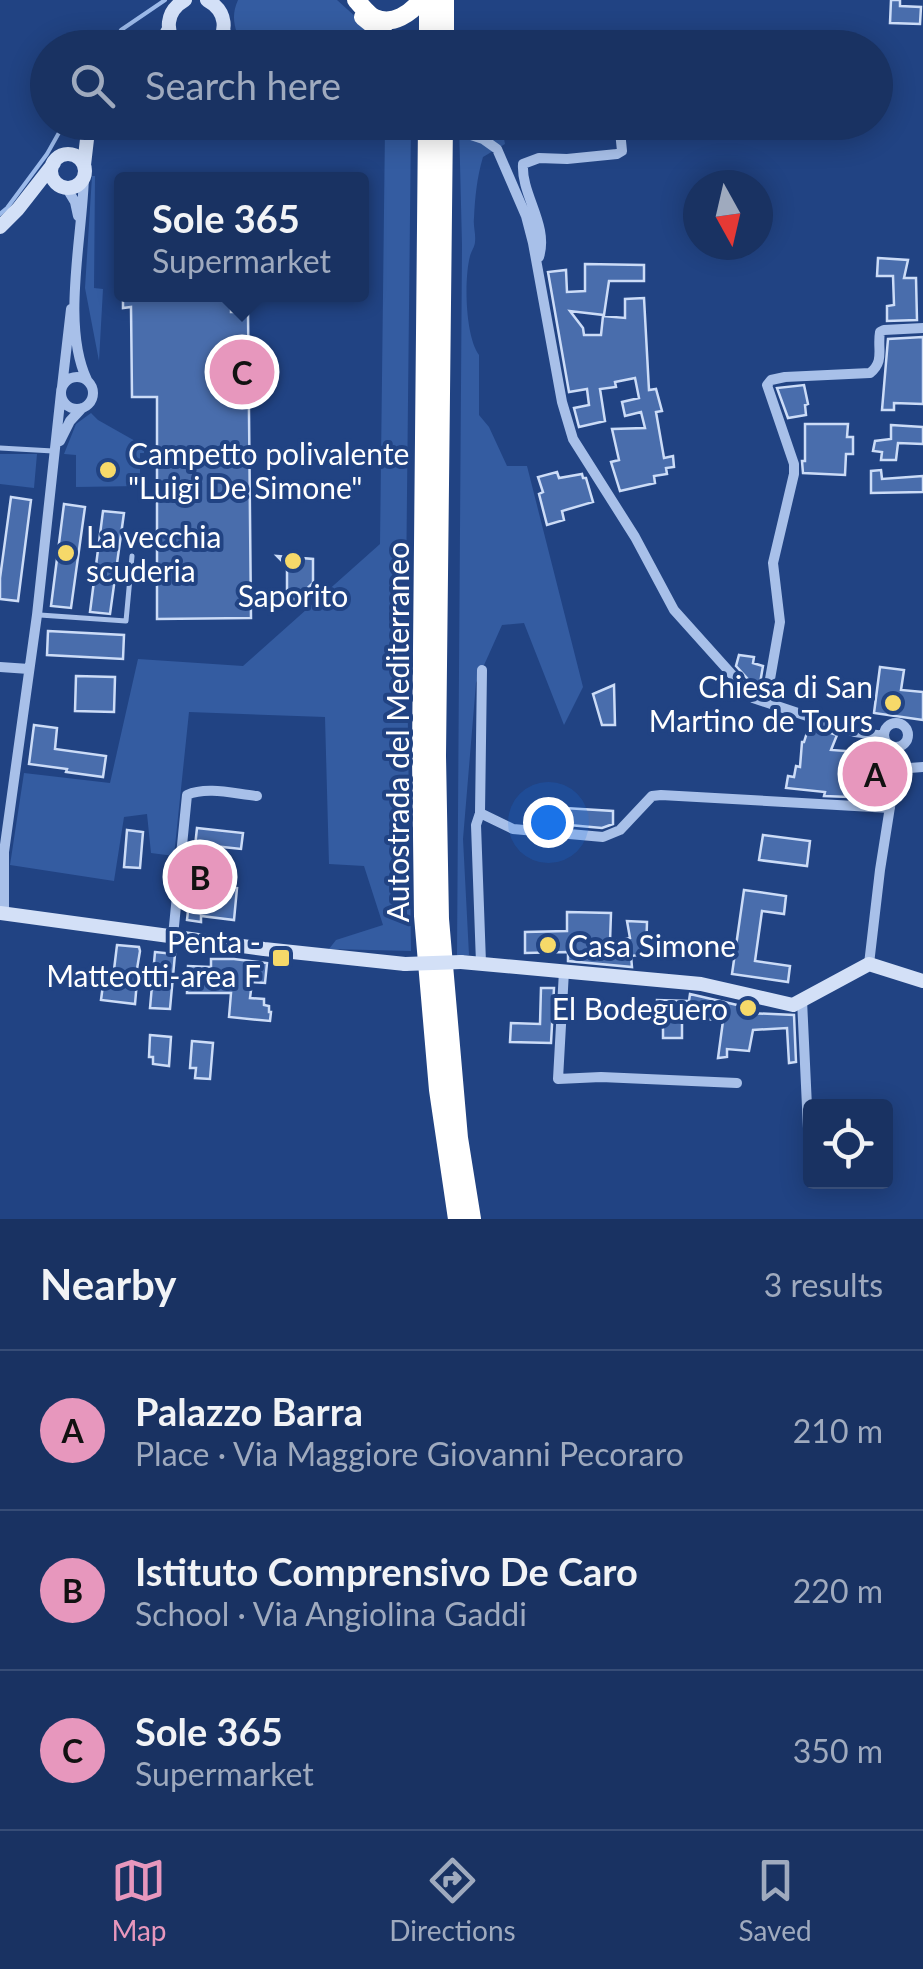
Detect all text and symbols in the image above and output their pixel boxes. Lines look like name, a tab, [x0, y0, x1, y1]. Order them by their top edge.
search box	[30, 30, 893, 140]
icon: search	[65, 58, 120, 113]
text: Search here	[145, 62, 341, 108]
north arrow	[683, 170, 773, 260]
popup	[114, 172, 369, 302]
text: Sole 365	[152, 195, 300, 241]
text: Supermarket	[152, 241, 331, 280]
pin: C	[210, 334, 274, 410]
place label: Campetto polivalente "Luigi De Simone"	[128, 435, 409, 505]
marker: Campetto polivalente "Luigi De Simone"	[97, 459, 119, 481]
place label: La vecchia scuderia	[86, 518, 221, 588]
marker: La vecchia scuderia	[55, 542, 77, 564]
street label: Autostrada del Mediterraneo	[379, 542, 415, 922]
marker: Saporito	[282, 550, 304, 572]
place label: Saporito	[238, 577, 348, 613]
place label: Chiesa di San Martino de Tours	[649, 668, 873, 738]
marker: Chiesa di San Martino de Tours	[882, 692, 904, 714]
pin: A	[842, 736, 908, 812]
your location	[523, 797, 574, 848]
pin: B	[168, 840, 232, 914]
place label: Penta - Matteotti-area F	[46, 923, 261, 993]
place label: Casa Simone	[568, 927, 736, 963]
marker: Casa Simone	[537, 934, 559, 956]
marker: Penta - Matteotti-area F	[270, 947, 292, 969]
place label: El Bodeguero	[552, 990, 728, 1026]
marker: El Bodeguero	[737, 997, 759, 1019]
map controls	[803, 1099, 893, 1189]
button: locate	[803, 1099, 893, 1189]
text: Nearby	[40, 1259, 177, 1309]
text: 3 results	[764, 1265, 883, 1304]
text: Palazzo Barra	[135, 1388, 363, 1434]
text: A	[61, 1411, 84, 1450]
text: 210 m	[793, 1411, 883, 1450]
text: Place · Via Maggiore Giovanni Pecoraro	[135, 1434, 684, 1473]
text: Istituto Comprensivo De Caro	[135, 1548, 638, 1594]
text: B	[62, 1571, 83, 1610]
text: 220 m	[793, 1571, 883, 1610]
text: School · Via Angiolina Gaddi	[135, 1594, 527, 1633]
text: Sole 365	[135, 1708, 283, 1754]
text: C	[62, 1731, 83, 1770]
text: 350 m	[793, 1731, 883, 1770]
text: Supermarket	[135, 1754, 314, 1793]
tab: Map	[111, 1853, 167, 1947]
tab: Directions	[389, 1853, 516, 1947]
tab: Saved	[738, 1853, 812, 1947]

